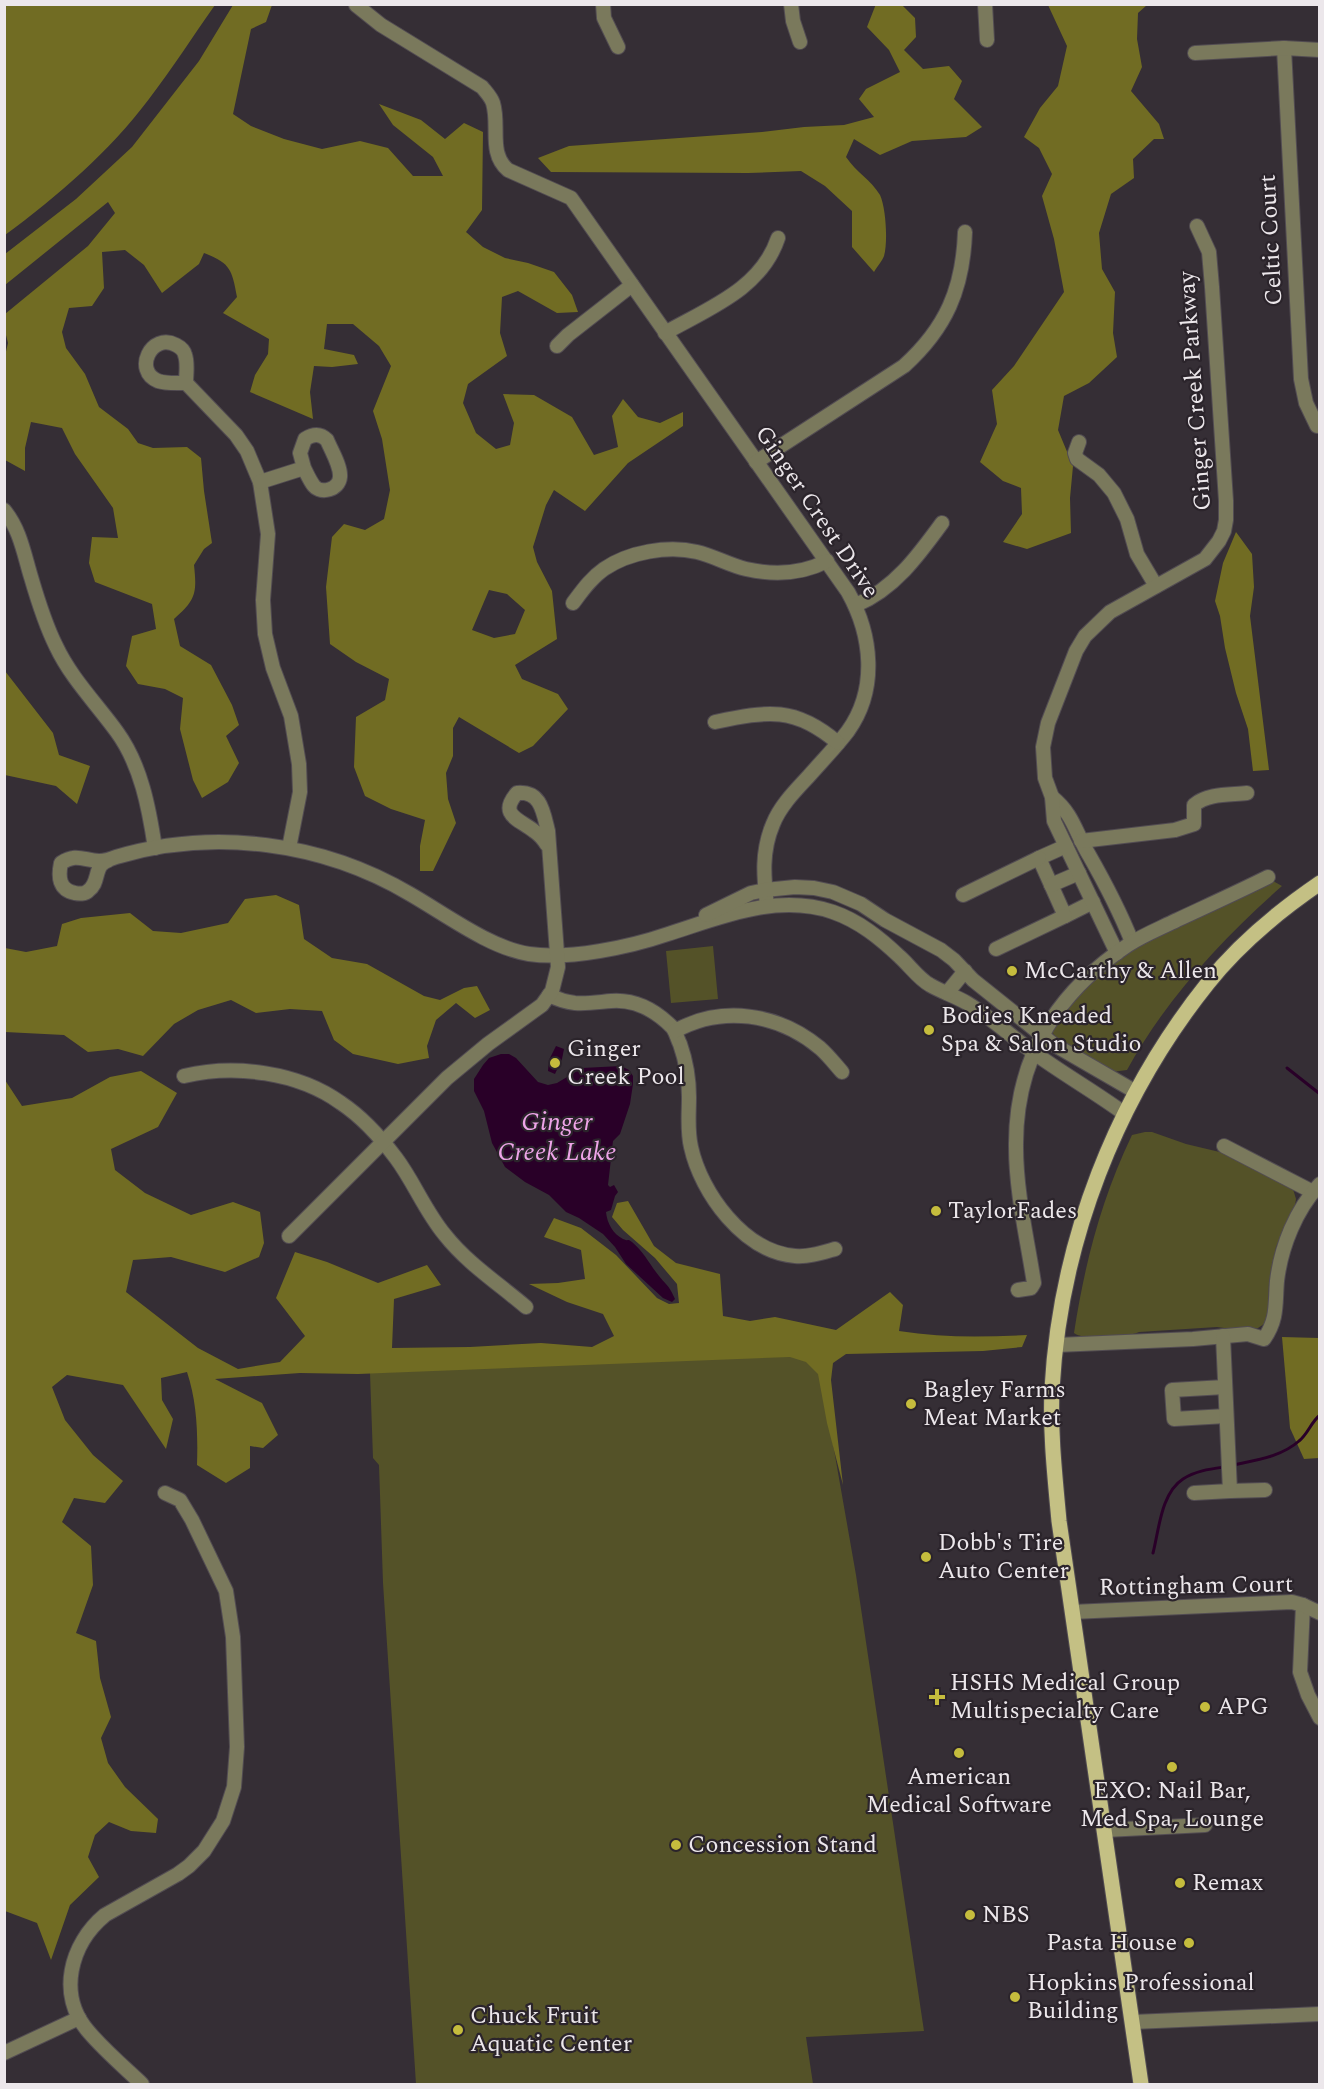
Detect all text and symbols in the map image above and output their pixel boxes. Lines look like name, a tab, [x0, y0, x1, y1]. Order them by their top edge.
street label: Celtic Court	[1250, 173, 1292, 307]
street label: Ginger Creek Parkway	[1169, 269, 1221, 512]
street label: Ginger Crest Drive	[746, 418, 888, 606]
place label: McCarthy & Allen	[1024, 953, 1217, 989]
marker: McCarthy & Allen	[1005, 964, 1019, 978]
place label: Bodies Kneaded Spa & Salon Studio	[941, 998, 1142, 1062]
marker: Bodies Kneaded Spa & Salon Studio	[922, 1023, 936, 1037]
place label: Ginger Creek Pool	[567, 1031, 685, 1095]
marker: Ginger Creek Pool	[548, 1056, 562, 1070]
water label: Ginger Creek Lake	[497, 1102, 617, 1172]
place label: TaylorFades	[948, 1193, 1077, 1229]
marker: TaylorFades	[929, 1204, 943, 1218]
place label: Bagley Farms Meat Market	[923, 1372, 1066, 1436]
marker: Bagley Farms Meat Market	[904, 1397, 918, 1411]
place label: Dobb's Tire Auto Center	[938, 1525, 1069, 1589]
marker: Dobb's Tire Auto Center	[919, 1550, 933, 1564]
street label: Rottingham Court	[1099, 1566, 1293, 1606]
place label: HSHS Medical Group Multispecialty Care	[950, 1665, 1180, 1729]
marker: HSHS Medical Group Multispecialty Care	[928, 1688, 946, 1706]
place label: APG	[1217, 1689, 1269, 1725]
marker: APG	[1198, 1700, 1212, 1714]
marker: American Medical Software	[952, 1746, 966, 1760]
place label: American Medical Software	[866, 1759, 1052, 1823]
marker: EXO: Nail Bar, Med Spa, Lounge	[1165, 1760, 1179, 1774]
place label: EXO: Nail Bar, Med Spa, Lounge	[1080, 1773, 1264, 1837]
place label: Concession Stand	[688, 1827, 877, 1863]
marker: Concession Stand	[669, 1838, 683, 1852]
place label: Remax	[1192, 1865, 1264, 1901]
marker: Remax	[1173, 1876, 1187, 1890]
place label: NBS	[982, 1897, 1029, 1933]
marker: NBS	[963, 1908, 977, 1922]
place label: Pasta House	[1046, 1925, 1177, 1961]
marker: Pasta House	[1182, 1936, 1196, 1950]
place label: Hopkins Professional Building	[1027, 1965, 1255, 2029]
marker: Hopkins Professional Building	[1008, 1990, 1022, 2004]
place label: Chuck Fruit Aquatic Center	[470, 1998, 632, 2062]
marker: Chuck Fruit Aquatic Center	[451, 2023, 465, 2037]

